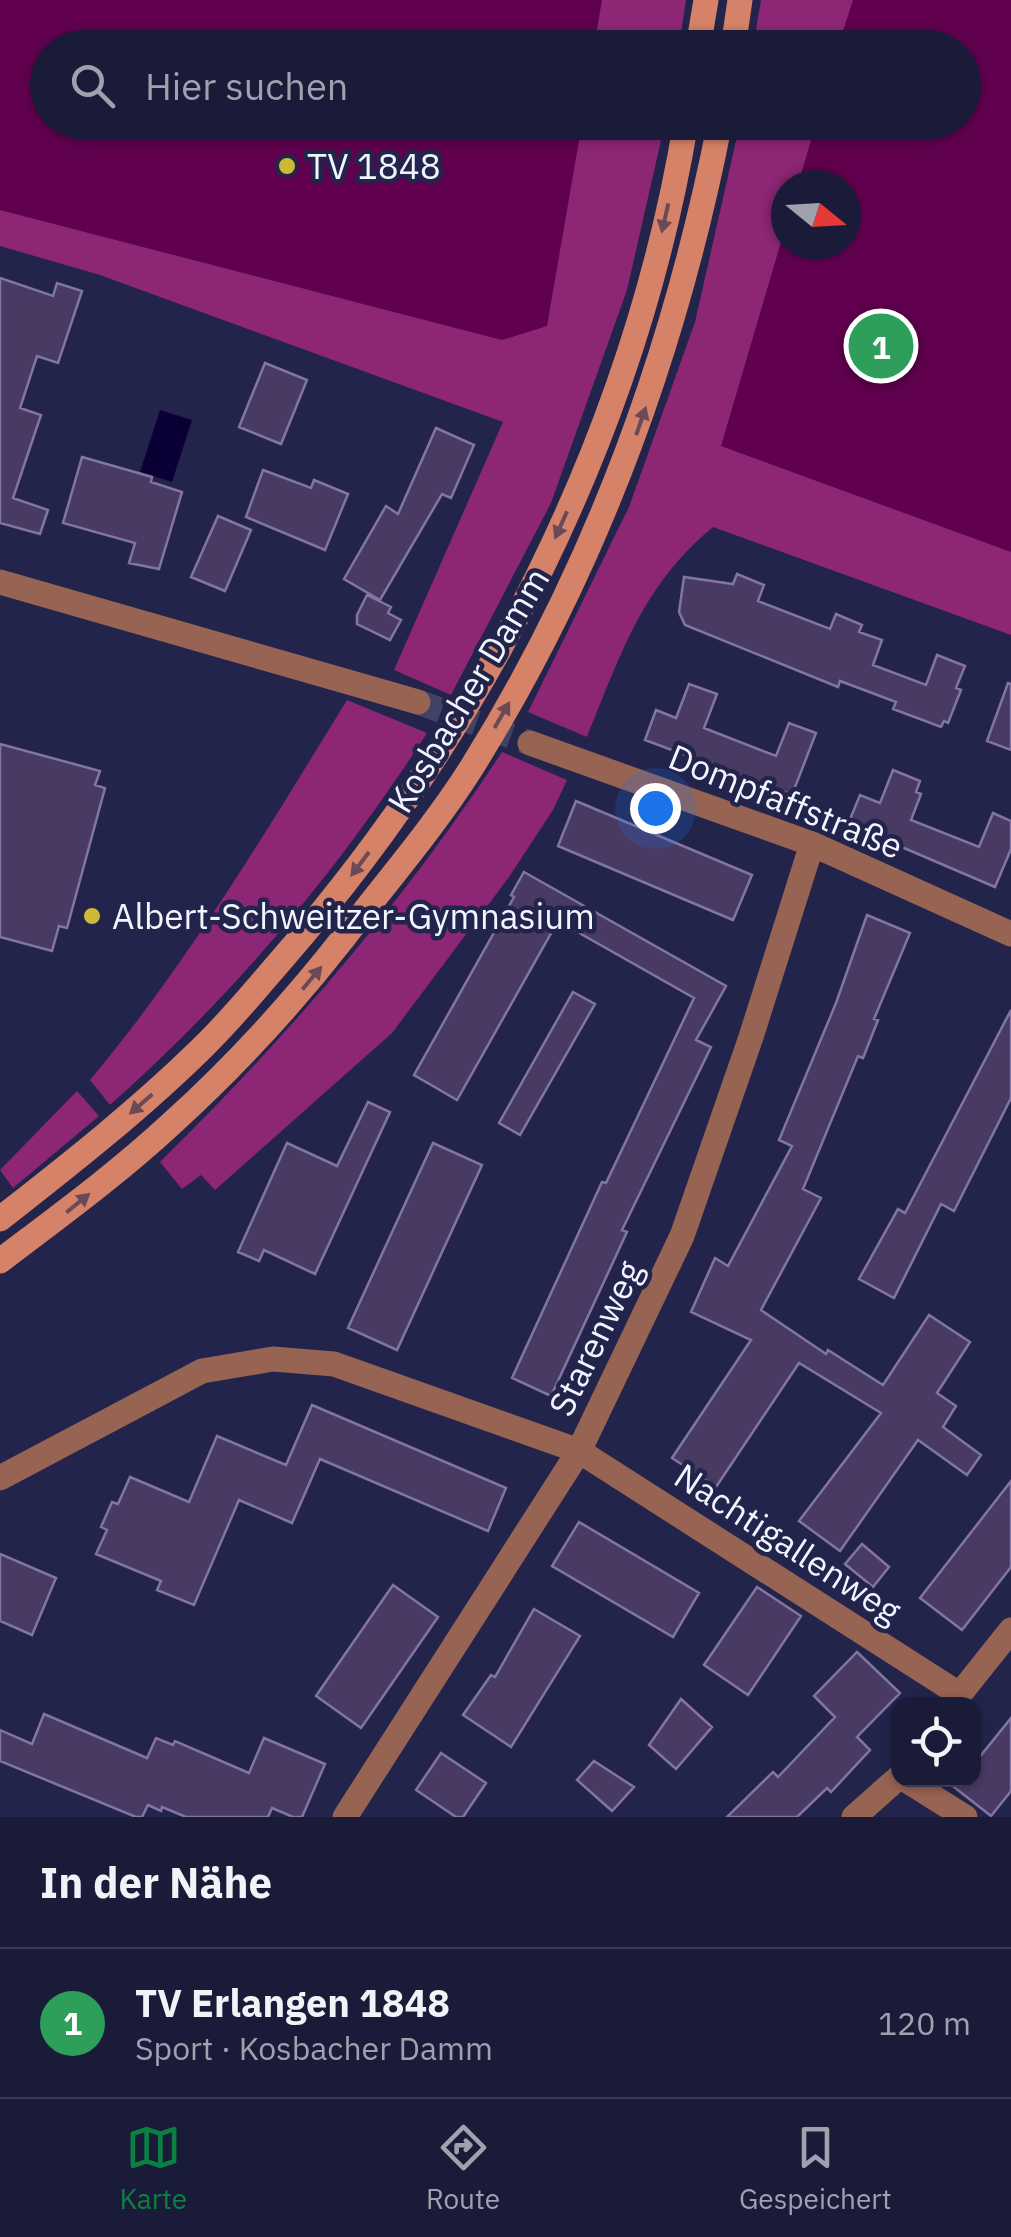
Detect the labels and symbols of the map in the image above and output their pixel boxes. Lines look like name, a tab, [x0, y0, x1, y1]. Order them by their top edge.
place label: TV 1848	[307, 143, 441, 189]
marker: TV 1848	[276, 155, 298, 177]
north arrow	[771, 170, 861, 260]
one-way arrow	[657, 203, 672, 234]
pin: 1	[848, 308, 914, 384]
one-way arrow	[634, 406, 649, 436]
one-way arrow	[553, 510, 569, 540]
street label: Kosbacher Damm	[377, 559, 559, 821]
one-way arrow	[493, 701, 510, 729]
street label: Dompfaffstraße	[662, 733, 910, 869]
your location	[630, 783, 681, 834]
one-way arrow	[350, 851, 370, 877]
place label: Albert-Schweitzer-Gymnasium	[112, 893, 595, 939]
marker: Albert-Schweitzer-Gymnasium	[81, 905, 103, 927]
one-way arrow	[301, 966, 323, 991]
one-way arrow	[129, 1092, 154, 1114]
one-way arrow	[66, 1193, 91, 1214]
street label: Starenweg	[538, 1252, 653, 1423]
street label: Nachtigallenweg	[666, 1453, 910, 1634]

